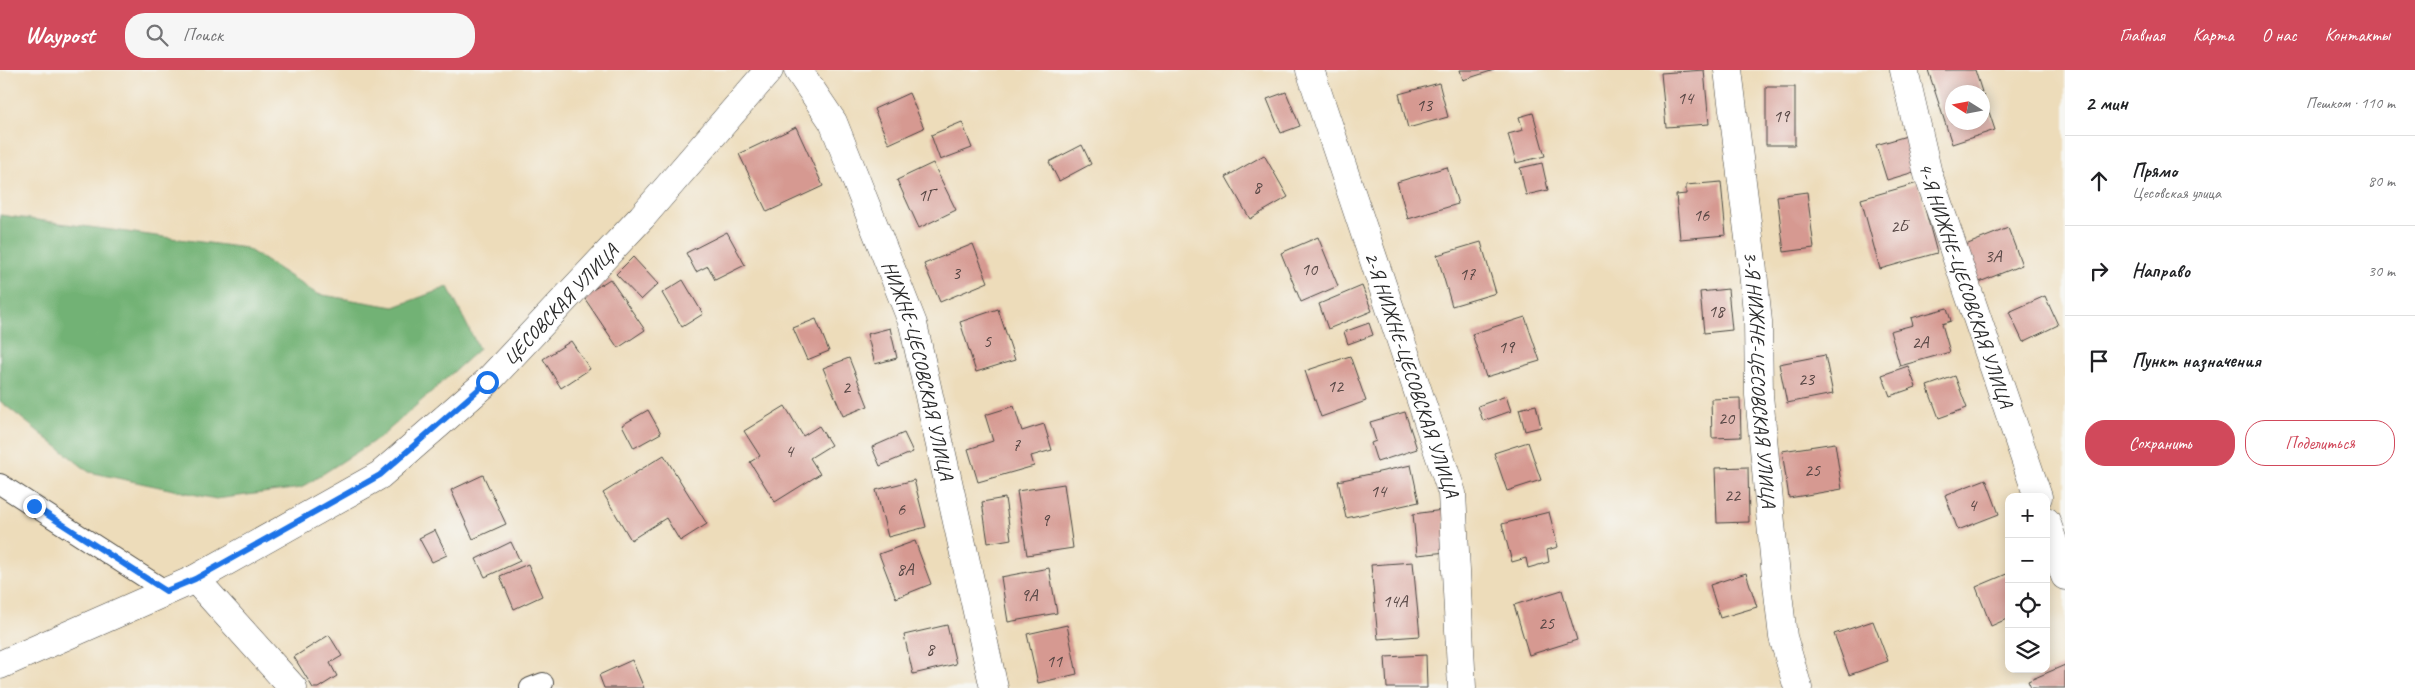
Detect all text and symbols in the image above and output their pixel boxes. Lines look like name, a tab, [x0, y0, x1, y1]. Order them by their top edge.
search box	[125, 13, 475, 58]
text: Waypost	[25, 20, 95, 50]
icon: search	[143, 21, 171, 49]
text: Поиск	[183, 23, 223, 47]
text: Главная	[2120, 24, 2165, 46]
text: Карта	[2193, 24, 2234, 46]
text: О нас	[2262, 24, 2297, 46]
text: Контакты	[2325, 24, 2390, 46]
north arrow	[1945, 85, 1990, 130]
house number: 14	[1677, 87, 1695, 109]
text: 2 мин	[2085, 90, 2128, 116]
text: Пешком · 110 m	[2306, 93, 2395, 113]
house number: 13	[1416, 94, 1434, 116]
house number: 19	[1773, 105, 1791, 127]
text: Прямо	[2132, 159, 2177, 183]
street label: 4-Я НИЖНЕ-ЦЕСОВСКАЯ УЛИЦА	[1913, 160, 2019, 412]
icon: ahead	[2085, 167, 2113, 195]
text: 80 m	[2368, 171, 2395, 191]
house number: 8	[1253, 176, 1263, 198]
text: Цесовская улица	[2132, 183, 2221, 203]
house number: 1Г	[918, 184, 938, 206]
house number: 16	[1693, 204, 1710, 226]
house number: 2Б	[1890, 215, 1910, 237]
street label: ЦЕСОВСКАЯ УЛИЦА	[498, 238, 624, 370]
house number: 3А	[1984, 245, 2003, 267]
street label: 2-Я НИЖНЕ-ЦЕСОВСКАЯ УЛИЦА	[1359, 249, 1465, 501]
street label: 3-Я НИЖНЕ-ЦЕСОВСКАЯ УЛИЦА	[1738, 250, 1782, 509]
street label: НИЖНЕ-ЦЕСОВСКАЯ УЛИЦА	[876, 257, 959, 483]
icon: right	[2085, 257, 2113, 285]
house number: 10	[1301, 258, 1319, 280]
text: Направо	[2132, 259, 2190, 283]
text: 30 m	[2368, 261, 2395, 281]
house number: 3	[952, 262, 962, 284]
house number: 17	[1459, 263, 1476, 285]
house number: 18	[1708, 300, 1726, 322]
house number: 5	[983, 330, 992, 352]
house number: 2А	[1911, 331, 1930, 353]
house number: 19	[1498, 336, 1516, 358]
icon: arrive	[2085, 347, 2113, 375]
text: Пункт назначения	[2132, 349, 2261, 373]
house number: 23	[1798, 368, 1816, 390]
route start	[476, 371, 499, 394]
house number: 12	[1327, 375, 1345, 397]
house number: 2	[842, 376, 852, 398]
house number: 20	[1718, 407, 1736, 429]
button: Сохранить	[2085, 420, 2235, 466]
button: Поделиться	[2245, 420, 2395, 466]
house number: 7	[1012, 434, 1021, 456]
house number: 4	[785, 440, 795, 462]
house number: 25	[1804, 459, 1821, 481]
house number: 14	[1370, 480, 1388, 502]
house number: 22	[1724, 484, 1742, 506]
map controls	[2005, 493, 2050, 673]
button: +	[2005, 493, 2050, 538]
house number: 4	[1968, 494, 1978, 516]
route end	[23, 495, 46, 518]
house number: 6	[897, 498, 906, 520]
house number: 9	[1041, 509, 1051, 531]
button: −	[2005, 538, 2050, 583]
house number: 8А	[896, 558, 915, 580]
button: locate	[2005, 583, 2050, 628]
house number: 9А	[1020, 584, 1039, 606]
house number: 14А	[1382, 590, 1409, 612]
house number: 25	[1538, 612, 1555, 634]
button: layers	[2005, 628, 2050, 673]
house number: 8	[926, 638, 936, 660]
house number: 11	[1046, 650, 1063, 672]

